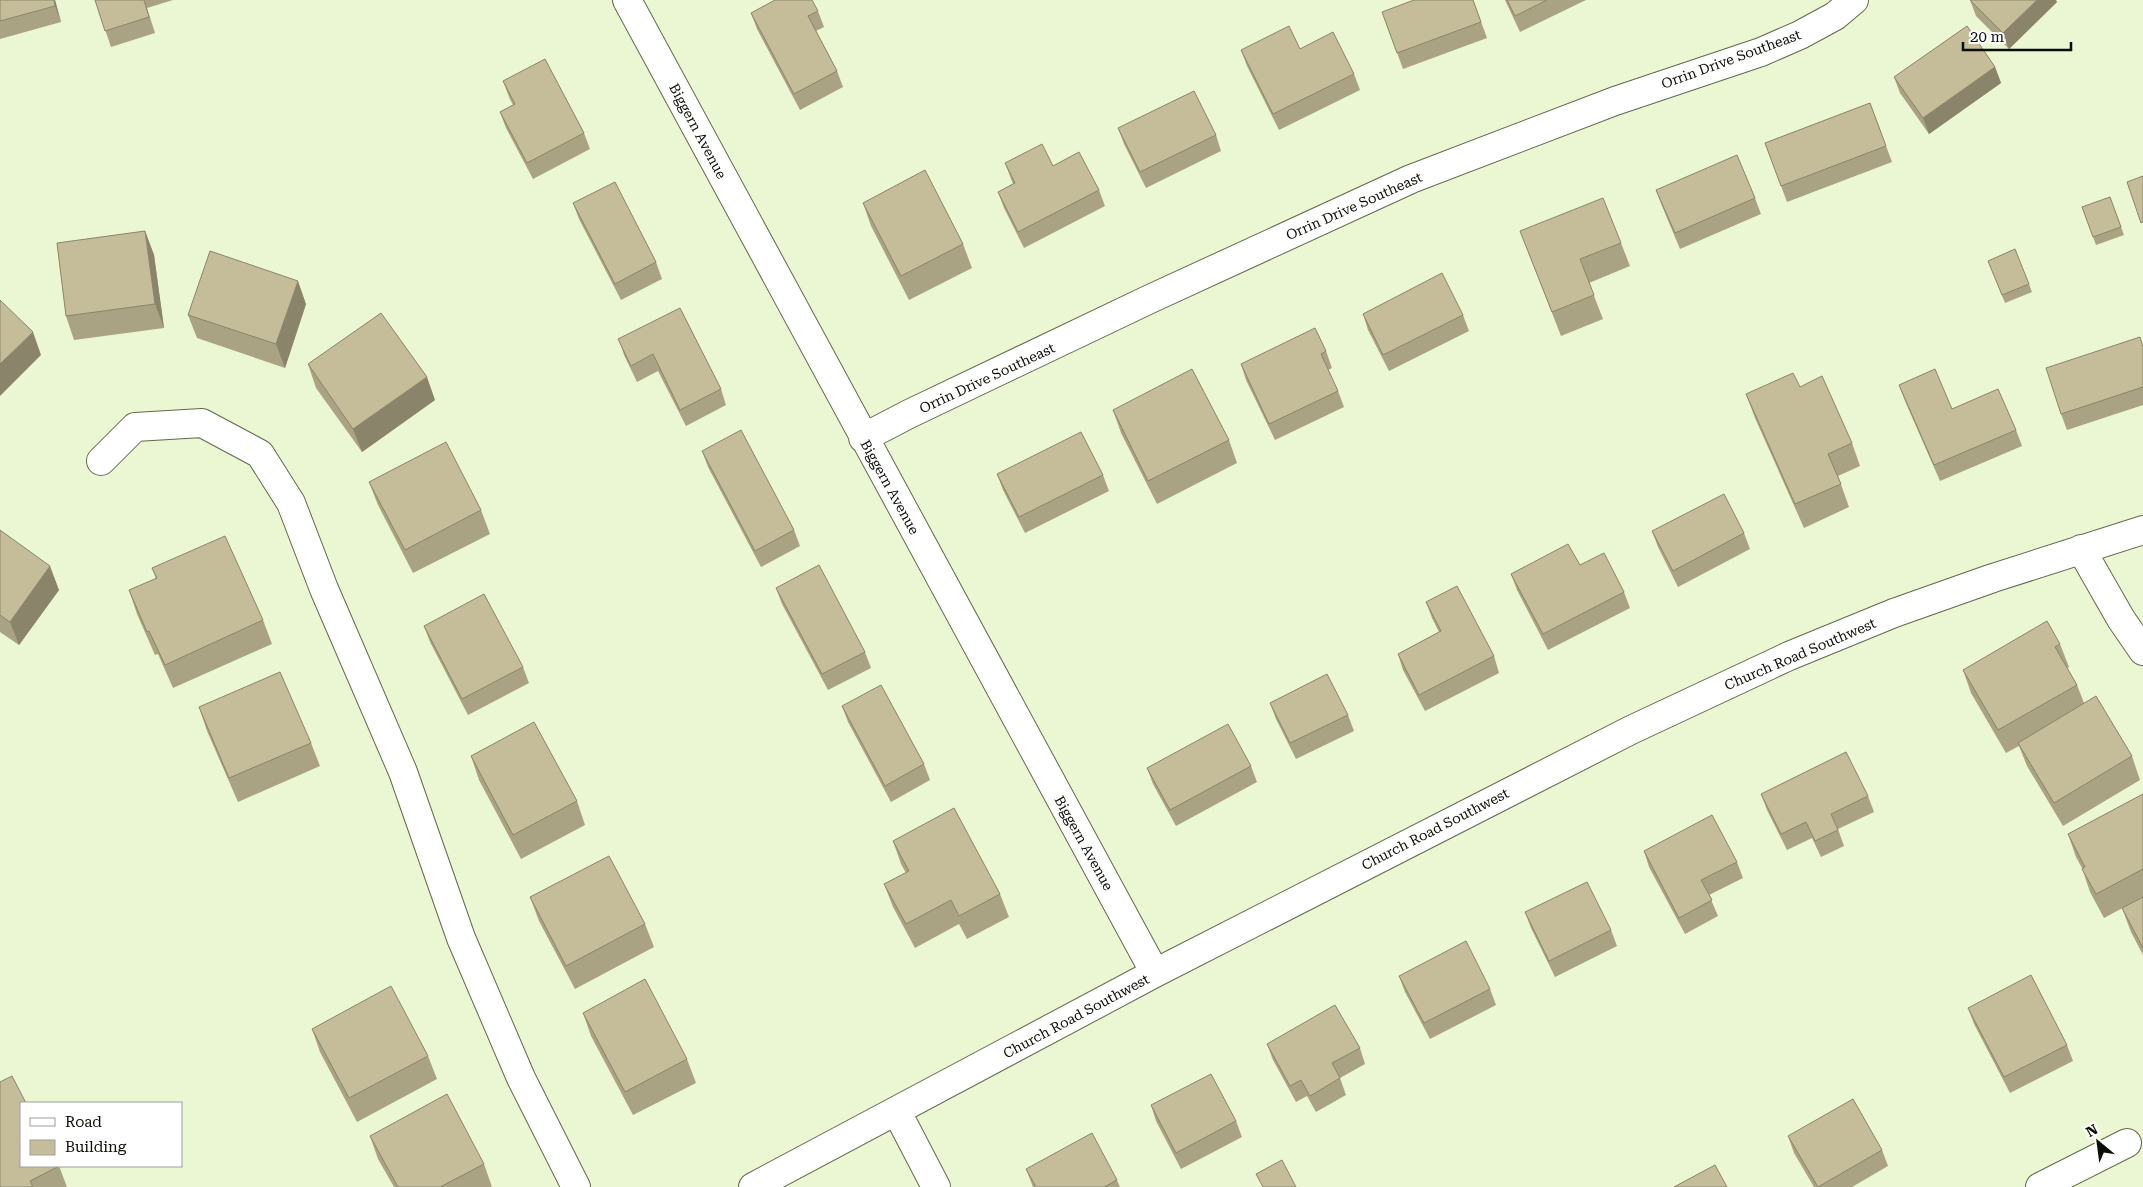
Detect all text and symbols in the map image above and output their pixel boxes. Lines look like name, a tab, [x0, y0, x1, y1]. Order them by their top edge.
scale bar	[1963, 20, 2070, 52]
street label: Orrin Drive Southeast	[1659, 26, 1803, 92]
text: 20 m	[1970, 28, 2005, 46]
street label: Biggern Avenue	[666, 81, 730, 182]
street label: Orrin Drive Southeast	[1283, 169, 1425, 243]
street label: Orrin Drive Southeast	[917, 340, 1057, 416]
street label: Biggern Avenue	[857, 437, 923, 537]
street label: Church Road Southwest	[1722, 615, 1878, 693]
street label: Church Road Southwest	[1359, 785, 1511, 873]
street label: Biggern Avenue	[1051, 793, 1117, 893]
street label: Church Road Southwest	[1000, 971, 1152, 1061]
legend	[20, 1102, 182, 1167]
text: Road	[65, 1113, 102, 1131]
north arrow	[2073, 1117, 2123, 1167]
text: N	[2083, 1121, 2100, 1140]
text: Building	[65, 1138, 127, 1156]

